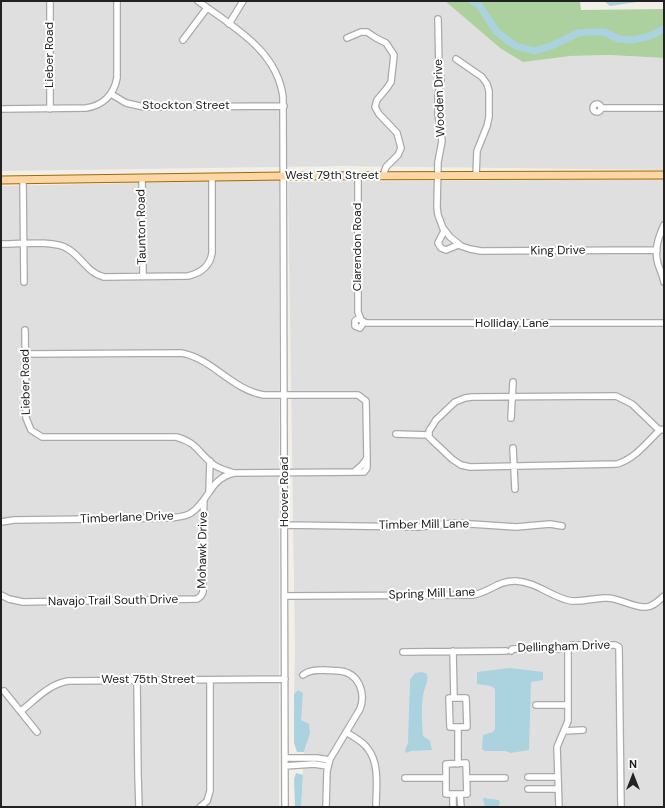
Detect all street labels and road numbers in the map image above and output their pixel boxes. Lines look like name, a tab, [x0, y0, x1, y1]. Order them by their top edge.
street label: Lieber Road	[43, 22, 57, 88]
street label: Wooden Drive	[431, 59, 449, 137]
street label: Stockton Street	[142, 99, 230, 113]
street label: West 79th Street	[285, 169, 379, 183]
street label: Taunton Road	[134, 189, 150, 265]
street label: Clarendon Road	[351, 203, 365, 291]
street label: King Drive	[530, 243, 586, 259]
street label: Holliday Lane	[475, 317, 549, 331]
street label: Lieber Road	[18, 349, 34, 415]
street label: Hoover Road	[278, 457, 292, 527]
street label: Timberlane Drive	[80, 509, 174, 527]
street label: Mohawk Drive	[195, 511, 211, 589]
street label: Timber Mill Lane	[379, 517, 469, 533]
street label: Spring Mill Lane	[388, 585, 476, 603]
street label: Navajo Trail South Drive	[48, 593, 178, 609]
street label: Dellingham Drive	[517, 638, 611, 656]
street label: West 75th Street	[101, 673, 195, 687]

